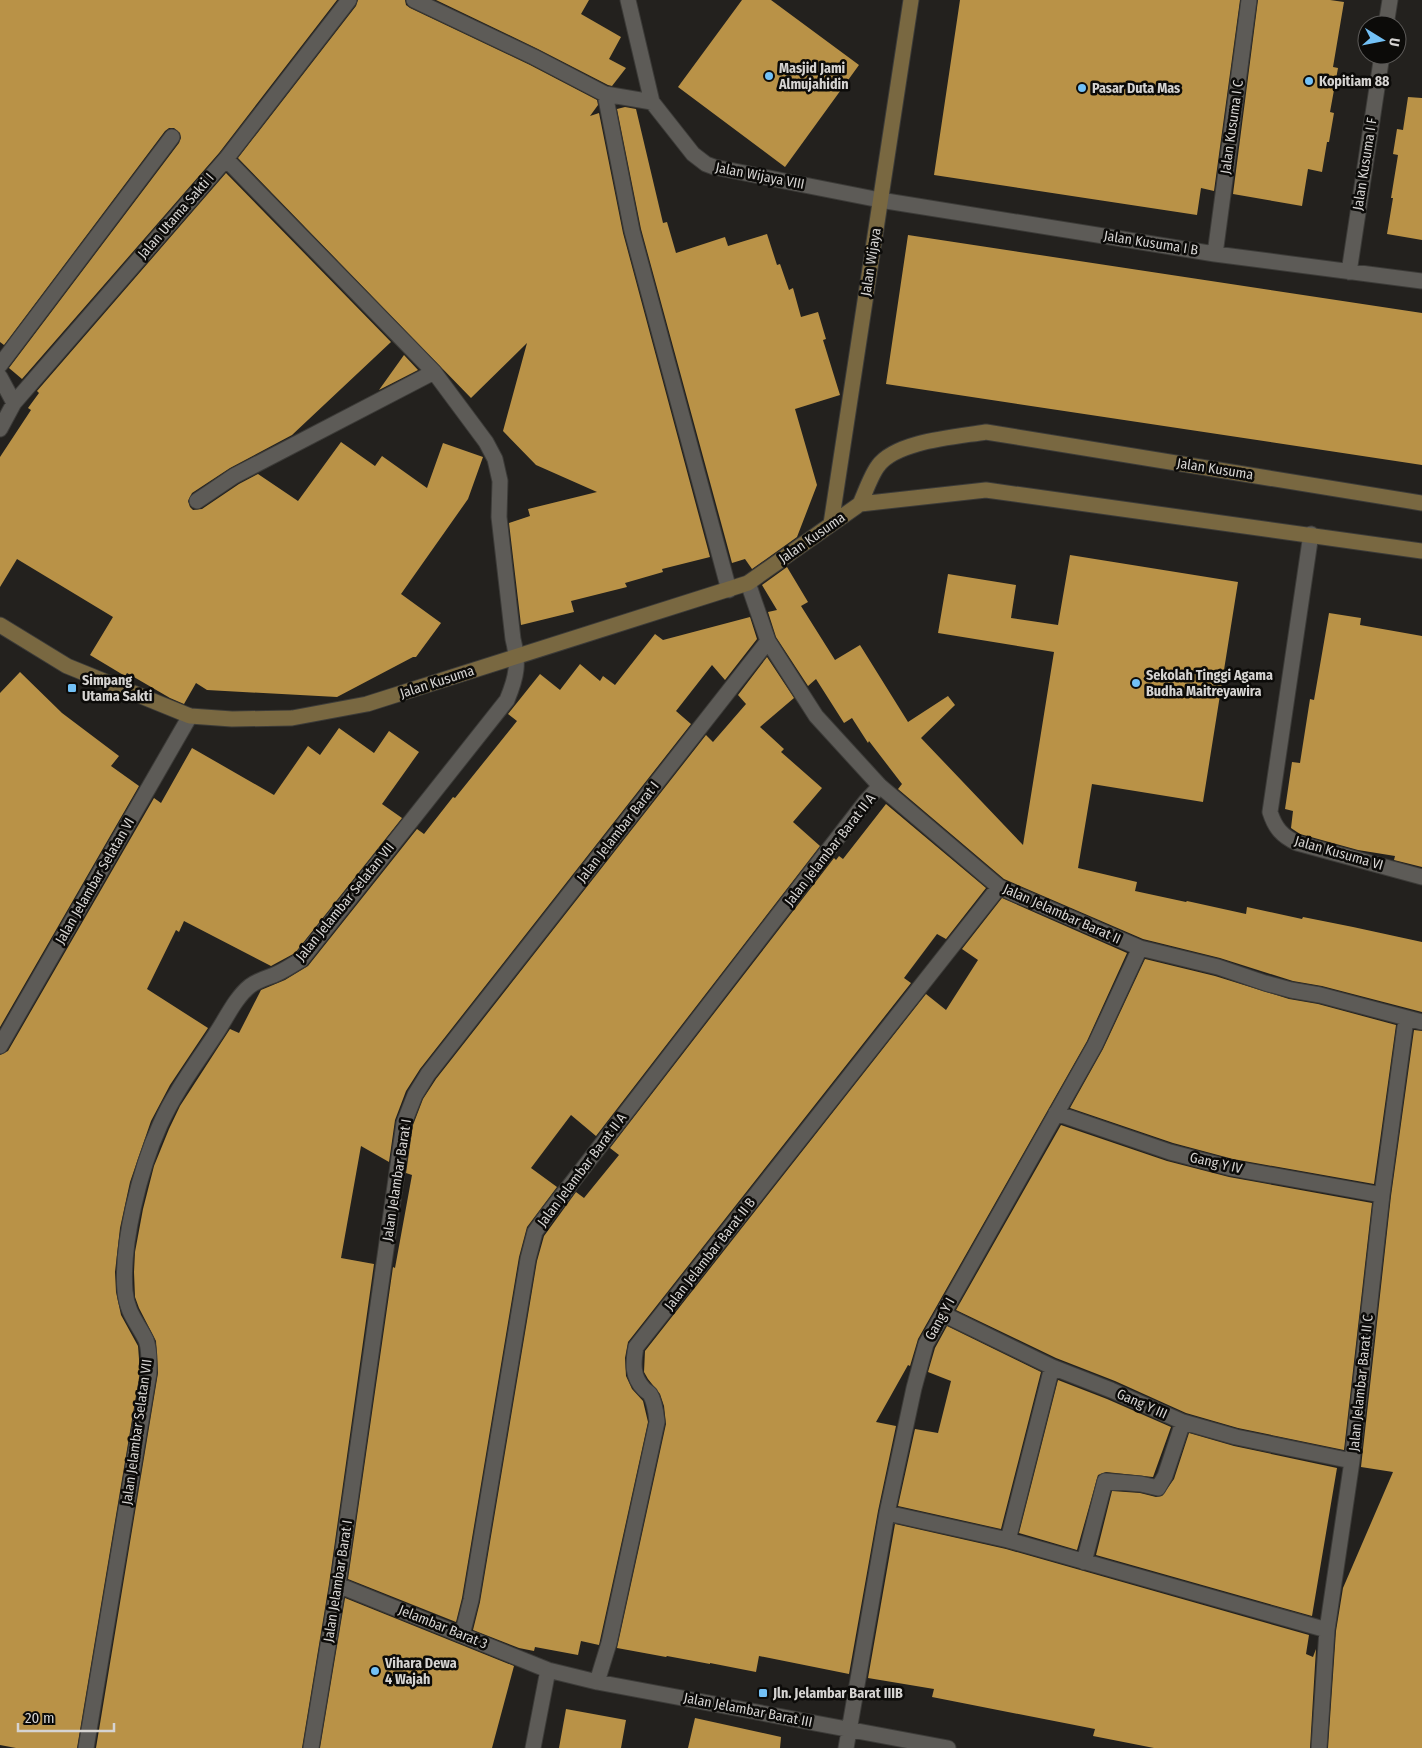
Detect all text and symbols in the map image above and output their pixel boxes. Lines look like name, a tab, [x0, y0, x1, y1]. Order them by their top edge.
north arrow	[1357, 15, 1407, 65]
text: U	[1385, 37, 1403, 48]
place label: Masjid Jami Almujahidin	[778, 60, 849, 93]
marker: Masjid Jami Almujahidin	[763, 70, 775, 82]
place label: Kopitiam 88	[1319, 73, 1390, 90]
marker: Kopitiam 88	[1303, 75, 1315, 87]
street label: Jalan Kusuma I C	[1217, 79, 1247, 175]
place label: Pasar Duta Mas	[1092, 80, 1180, 97]
marker: Pasar Duta Mas	[1076, 82, 1088, 94]
street label: Jalan Kusuma I F	[1349, 116, 1381, 212]
street label: Jalan Wijaya VIII	[714, 159, 806, 193]
street label: Jalan Utama Sakti I	[134, 170, 218, 262]
street label: Jalan Wijaya	[857, 227, 885, 297]
street label: Jalan Kusuma I B	[1103, 227, 1200, 259]
street label: Jalan Kusuma	[1176, 455, 1255, 483]
street label: Jalan Kusuma	[775, 509, 849, 567]
street label: Jalan Kusuma	[398, 662, 476, 702]
place label: Sekolah Tinggi Agama Budha Maitreyawira	[1146, 667, 1273, 700]
place label: Simpang Utama Sakti	[82, 672, 153, 705]
marker: Sekolah Tinggi Agama Budha Maitreyawira	[1130, 677, 1142, 689]
marker: Simpang Utama Sakti	[66, 682, 78, 694]
street label: Jalan Jelambar Barat I	[573, 778, 663, 886]
street label: Jalan Jelambar Barat II A	[781, 790, 879, 910]
street label: Jalan Jelambar Selatan VI	[52, 815, 138, 947]
street label: Jalan Kusuma VI	[1293, 832, 1385, 874]
street label: Jalan Jelambar Selatan VII	[292, 840, 398, 964]
street label: Jalan Jelambar Barat II	[1000, 880, 1124, 948]
street label: Jalan Jelambar Barat II A	[534, 1109, 631, 1230]
street label: Jalan Jelambar Barat I	[379, 1118, 415, 1242]
street label: Gang Y IV	[1188, 1149, 1245, 1177]
street label: Jalan Jelambar Barat II B	[661, 1194, 759, 1314]
street label: Gang Y I	[921, 1295, 959, 1343]
street label: Jalan Jelambar Barat II C	[1345, 1314, 1377, 1452]
street label: Jalan Jelambar Selatan VII	[118, 1358, 156, 1506]
street label: Gang Y III	[1114, 1385, 1170, 1423]
street label: Jalan Jelambar Barat I	[320, 1519, 356, 1643]
street label: Jelambar Barat 3	[396, 1601, 490, 1653]
place label: Vihara Dewa 4 Wajah	[384, 1655, 457, 1688]
marker: Vihara Dewa 4 Wajah	[369, 1665, 381, 1677]
place label: Jln. Jelambar Barat IIIB	[772, 1685, 903, 1702]
marker: Jln. Jelambar Barat IIIB	[757, 1687, 769, 1699]
street label: Jalan Jelambar Barat III	[682, 1689, 814, 1731]
scale bar	[18, 1700, 114, 1732]
text: 20 m	[25, 1709, 55, 1727]

